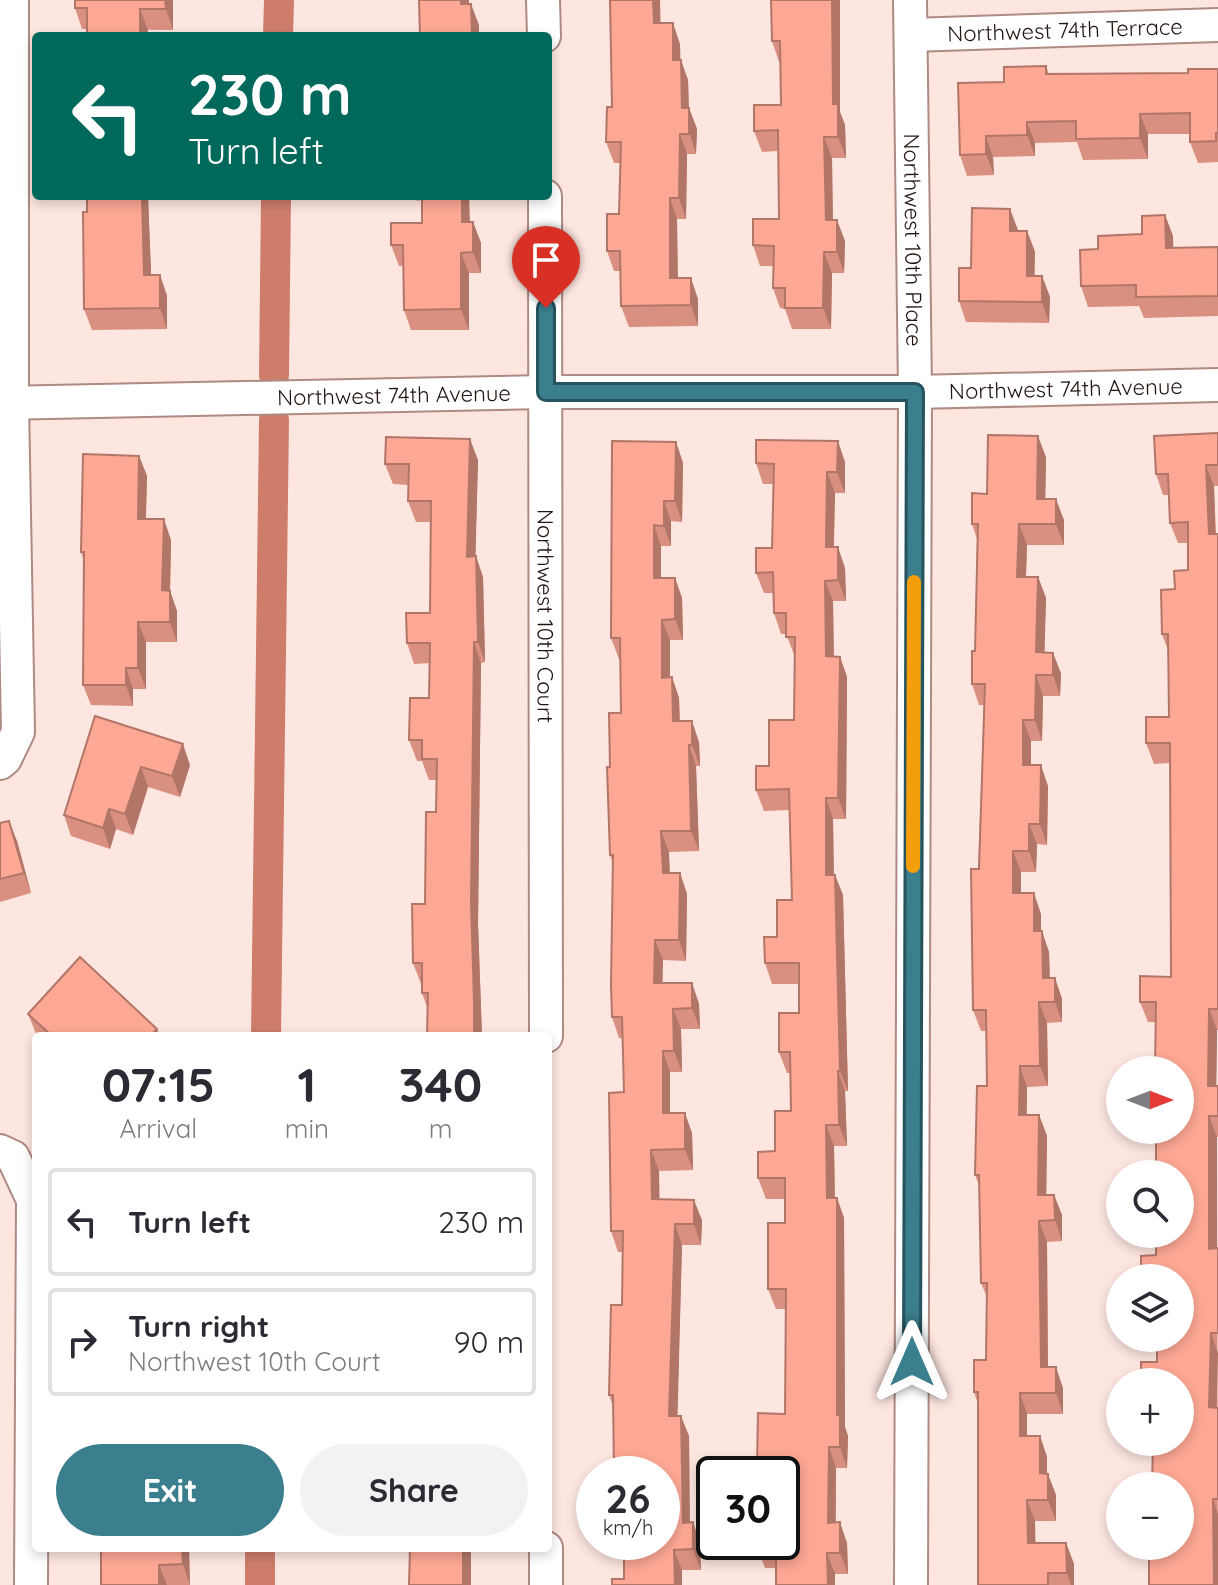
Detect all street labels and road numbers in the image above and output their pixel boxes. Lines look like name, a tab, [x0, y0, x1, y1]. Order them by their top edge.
street label: Northwest 74th Terrace	[947, 12, 1183, 48]
street label: Northwest 10th Place	[898, 133, 928, 347]
street label: Northwest 74th Avenue	[949, 372, 1183, 405]
street label: Northwest 74th Avenue	[277, 379, 511, 411]
street label: Northwest 10th Court	[531, 509, 560, 723]

